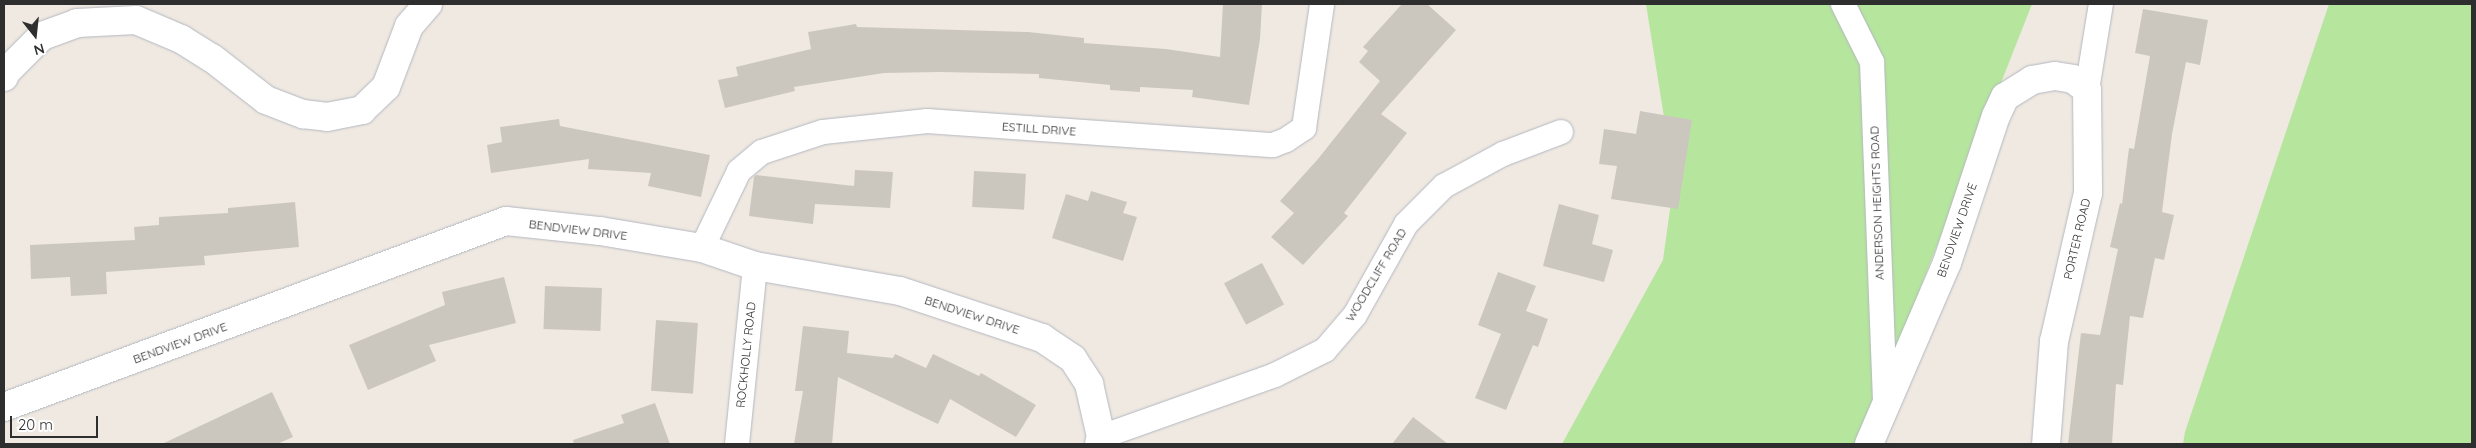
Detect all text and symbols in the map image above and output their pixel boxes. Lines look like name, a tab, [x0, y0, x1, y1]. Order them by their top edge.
north arrow	[10, 10, 60, 60]
text: N	[32, 39, 47, 59]
street label: ESTILL DRIVE	[1001, 119, 1077, 139]
street label: ANDERSON HEIGHTS ROAD	[1867, 126, 1887, 280]
street label: BENDVIEW DRIVE	[1934, 181, 1980, 279]
street label: PORTER ROAD	[2061, 197, 2093, 281]
street label: BENDVIEW DRIVE	[528, 217, 628, 243]
street label: WOODCLIFF ROAD	[1343, 226, 1409, 324]
street label: BENDVIEW DRIVE	[923, 293, 1021, 337]
street label: ROCKHOLLY ROAD	[733, 301, 759, 409]
street label: BENDVIEW DRIVE	[131, 319, 229, 367]
scale bar	[12, 406, 100, 438]
text: 20 m	[18, 415, 53, 434]

